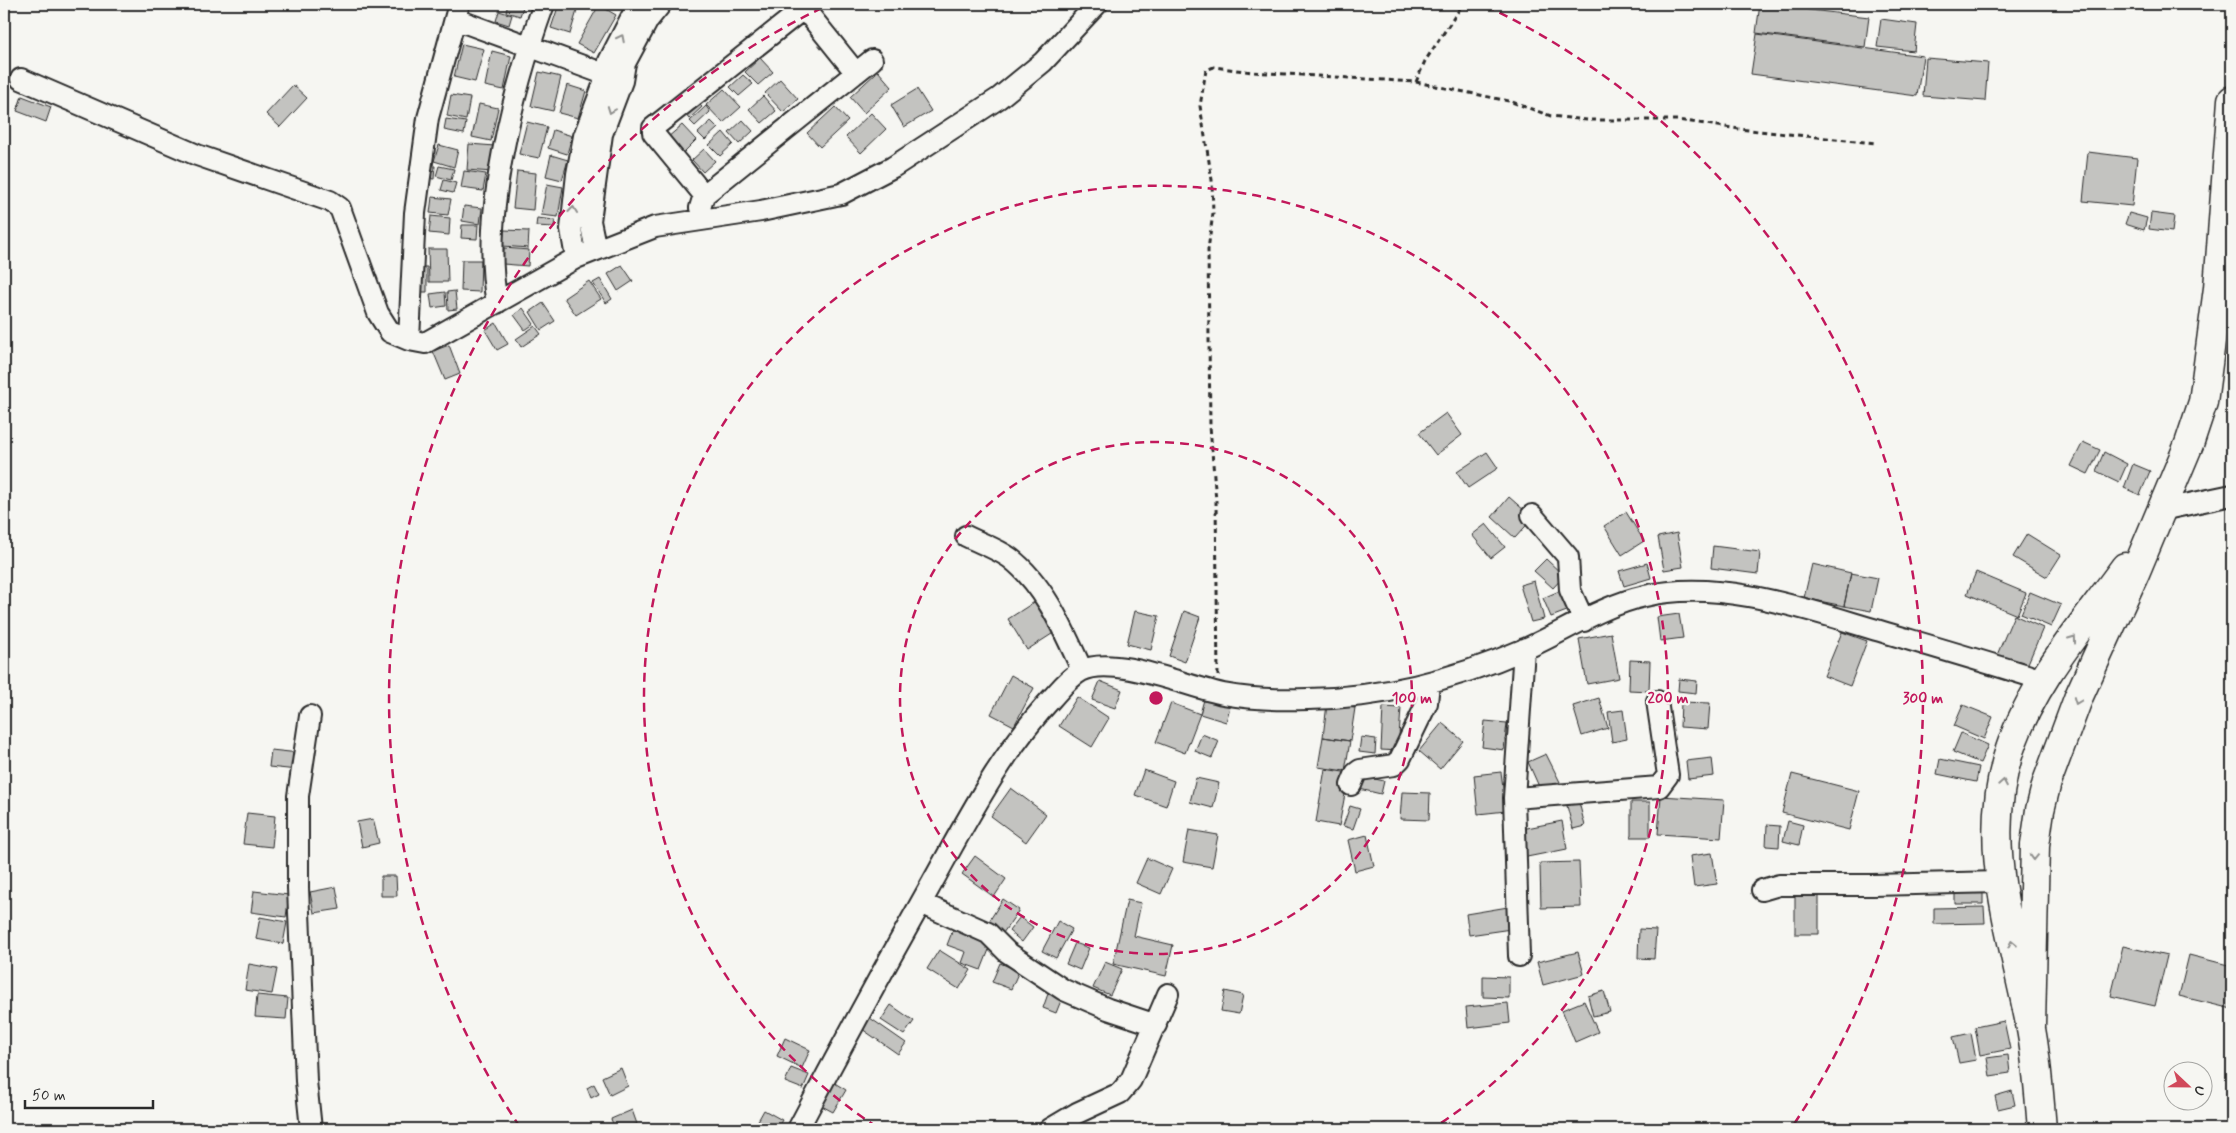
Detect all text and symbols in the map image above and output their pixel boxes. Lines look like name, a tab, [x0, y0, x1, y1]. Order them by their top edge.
one-way arrow	[615, 34, 625, 43]
one-way arrow	[607, 105, 617, 114]
one-way arrow	[567, 205, 578, 213]
one-way arrow	[2067, 635, 2076, 644]
centre of rings	[1147, 689, 1165, 707]
text: 100 m	[1392, 689, 1432, 709]
text: 200 m	[1648, 689, 1689, 709]
text: 300 m	[1903, 689, 1943, 709]
one-way arrow	[2073, 696, 2083, 705]
one-way arrow	[1997, 779, 2007, 788]
one-way arrow	[2029, 853, 2040, 861]
one-way arrow	[2007, 939, 2018, 948]
north arrow	[2164, 1060, 2214, 1110]
scale bar	[25, 1078, 152, 1110]
text: U	[2189, 1083, 2209, 1098]
text: 50 m	[32, 1086, 66, 1106]

